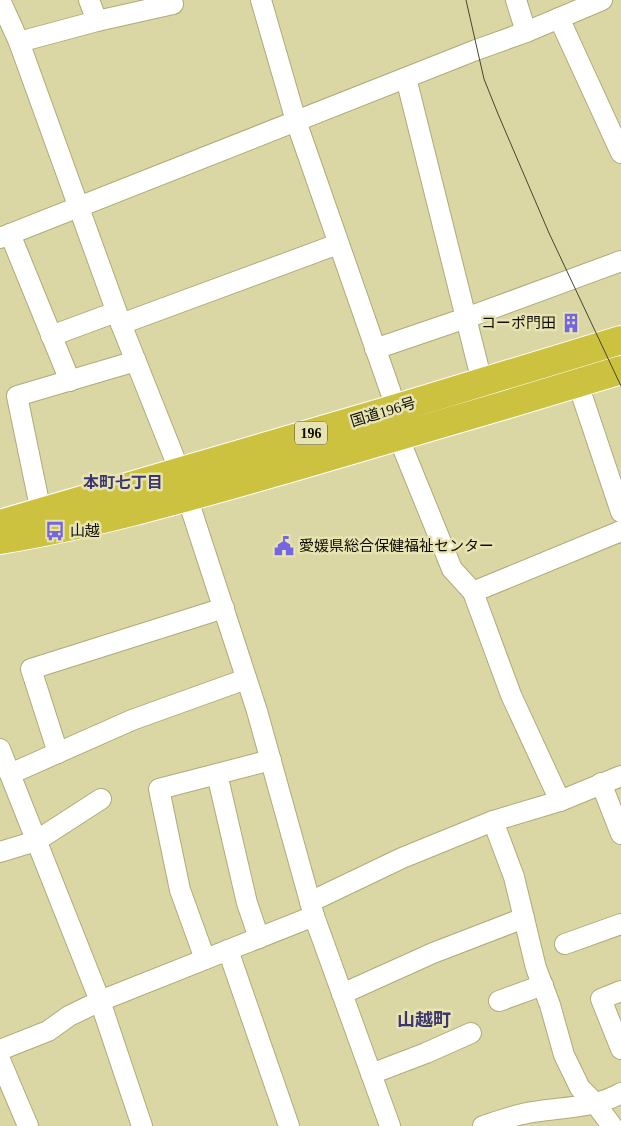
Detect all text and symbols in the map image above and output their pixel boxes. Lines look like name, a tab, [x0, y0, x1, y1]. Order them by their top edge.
building icon: コーポ門田	[560, 312, 582, 334]
place label: コーポ門田	[481, 315, 556, 331]
street label: 国道196号	[348, 394, 418, 430]
road number: 196	[295, 422, 327, 444]
district label: 本町七丁目	[83, 474, 163, 491]
bus stop icon: 山越	[44, 520, 66, 542]
place label: 山越	[70, 523, 100, 539]
public building icon: 愛媛県総合保健福祉センター	[273, 535, 295, 557]
place label: 愛媛県総合保健福祉センター	[299, 538, 494, 554]
district label: 山越町	[397, 1010, 451, 1030]

